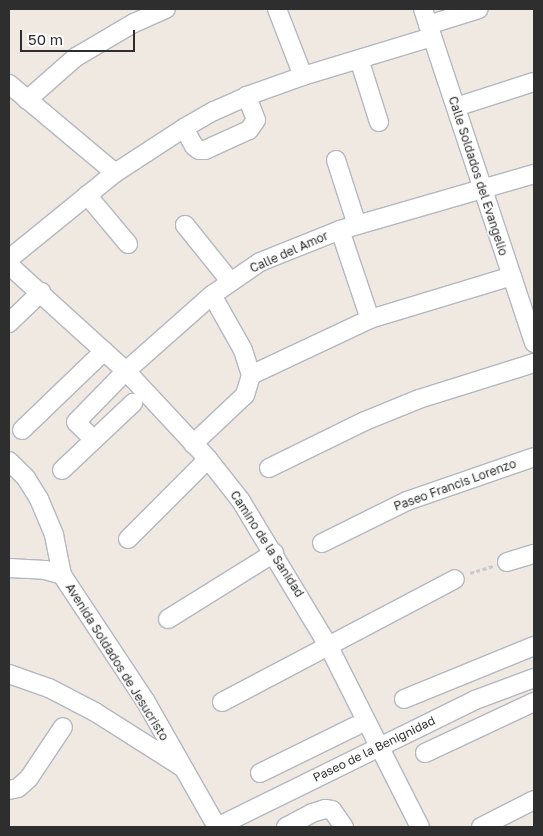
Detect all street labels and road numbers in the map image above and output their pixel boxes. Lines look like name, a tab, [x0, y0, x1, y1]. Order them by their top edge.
street label: Calle Soldados del Evangelio	[445, 95, 511, 257]
street label: Calle del Amor	[248, 228, 330, 276]
street label: Paseo Francis Lorenzo	[392, 456, 518, 514]
street label: Camino de la Sanidad	[227, 488, 307, 600]
street label: Avenida Soldados de Jesucristo	[63, 581, 171, 743]
street label: Paseo de la Benignidad	[311, 713, 437, 785]

